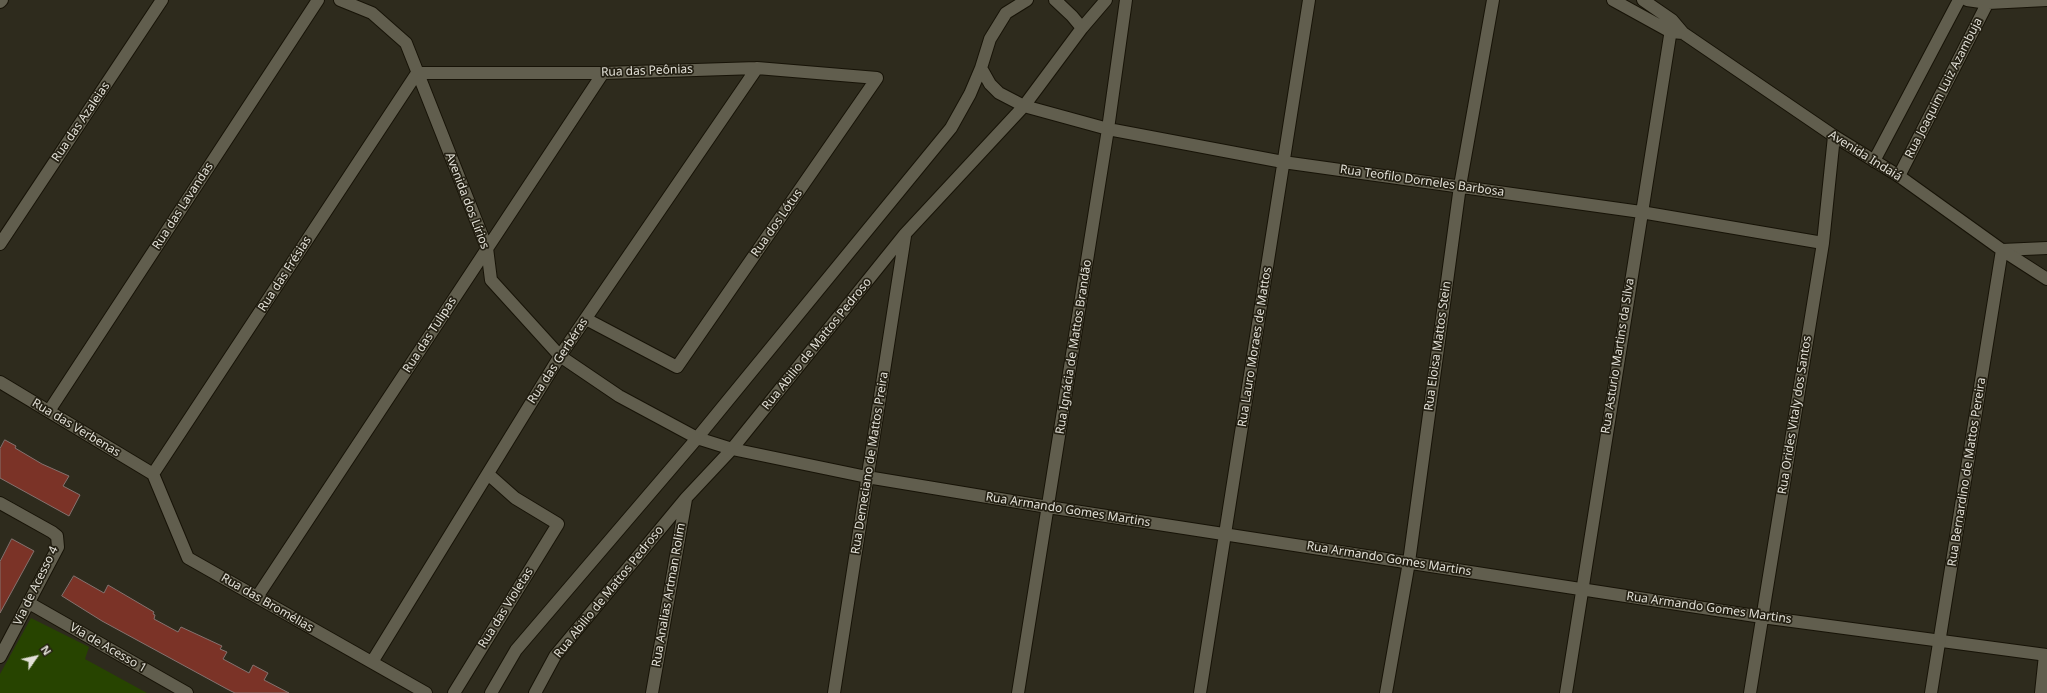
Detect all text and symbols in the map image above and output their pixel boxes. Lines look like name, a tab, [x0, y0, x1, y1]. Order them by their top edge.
street label: Rua Joaquim Luiz Azambuja	[1902, 15, 1986, 161]
street label: Rua das Peônias	[601, 62, 693, 80]
street label: Rua das Azaleias	[49, 79, 113, 165]
street label: Avenida Indaiá	[1826, 128, 1904, 184]
street label: Avenida dos Lírios	[442, 151, 492, 251]
street label: Rua das Lavandas	[150, 160, 216, 252]
street label: Rua Teofilo Dorneles Barbosa	[1339, 162, 1505, 200]
street label: Rua dos Lótus	[748, 186, 806, 260]
street label: Rua das Frésias	[255, 234, 315, 314]
street label: Rua Ignácia de Mattos Brandão	[1053, 259, 1095, 435]
street label: Rua Lauro Moraes de Mattos	[1235, 266, 1275, 428]
street label: Rua Abilio de Mattos Pedroso	[759, 275, 875, 413]
street label: Rua Asturio Martins da Silva	[1599, 277, 1637, 435]
street label: Rua Eloisa Mattos Stein	[1422, 280, 1454, 412]
street label: Rua das Tulipas	[400, 294, 460, 376]
street label: Rua das Gerbéras	[525, 315, 591, 407]
street label: Rua Orides Vitaly dos Santos	[1775, 335, 1815, 495]
street label: Rua Demeciano de Mattos Preira	[848, 371, 892, 555]
street label: Rua Bernardino de Mattos Pereira	[1945, 376, 1989, 568]
street label: Rua das Verbenas	[29, 396, 123, 460]
street label: Rua Armando Gomes Martins	[985, 490, 1151, 530]
street label: Rua Analias Artman Rolim	[649, 522, 689, 668]
street label: Rua Abilio de Mattos Pedroso	[551, 523, 667, 661]
street label: Rua Armando Gomes Martins	[1306, 539, 1472, 579]
street label: Via de Acesso 4	[11, 544, 61, 628]
street label: Rua das Violetas	[476, 565, 536, 651]
street label: Rua das Bromélias	[218, 571, 316, 635]
street label: Rua Armando Gomes Martins	[1626, 589, 1792, 627]
street label: Via de Acesso 1	[67, 620, 149, 676]
north arrow	[16, 637, 56, 677]
text: N	[38, 642, 55, 658]

